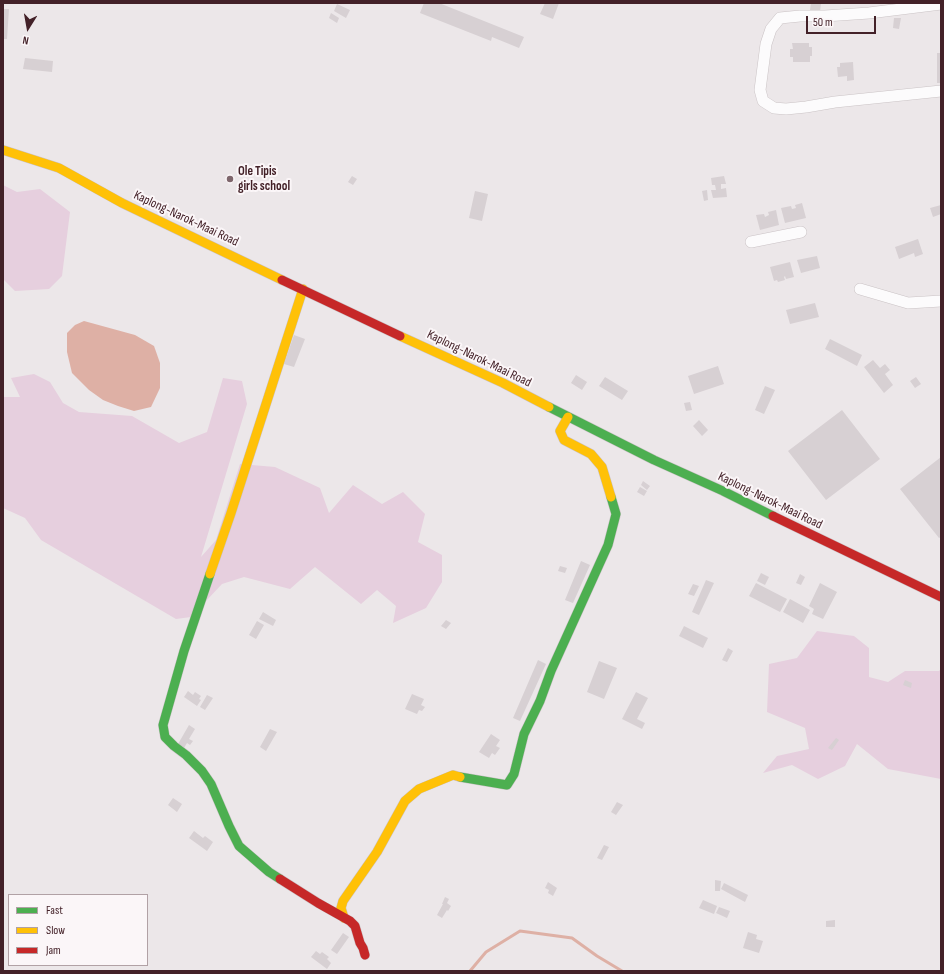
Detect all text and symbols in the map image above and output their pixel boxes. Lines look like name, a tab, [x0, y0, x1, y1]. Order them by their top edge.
north arrow	[8, 8, 48, 48]
scale bar	[808, 8, 878, 34]
text: 50 m	[813, 15, 833, 30]
text: N	[21, 33, 30, 47]
place label: Ole Tipis girls school	[238, 164, 290, 195]
marker: Ole Tipis girls school	[225, 174, 235, 184]
street label: Kaplong-Narok-Maai Road	[131, 188, 241, 250]
street label: Kaplong-Narok-Maai Road	[424, 327, 534, 391]
street label: Kaplong-Narok-Maai Road	[715, 469, 825, 533]
legend	[8, 894, 148, 966]
text: Fast	[46, 903, 63, 918]
text: Slow	[46, 923, 65, 938]
text: Jam	[46, 943, 61, 958]

